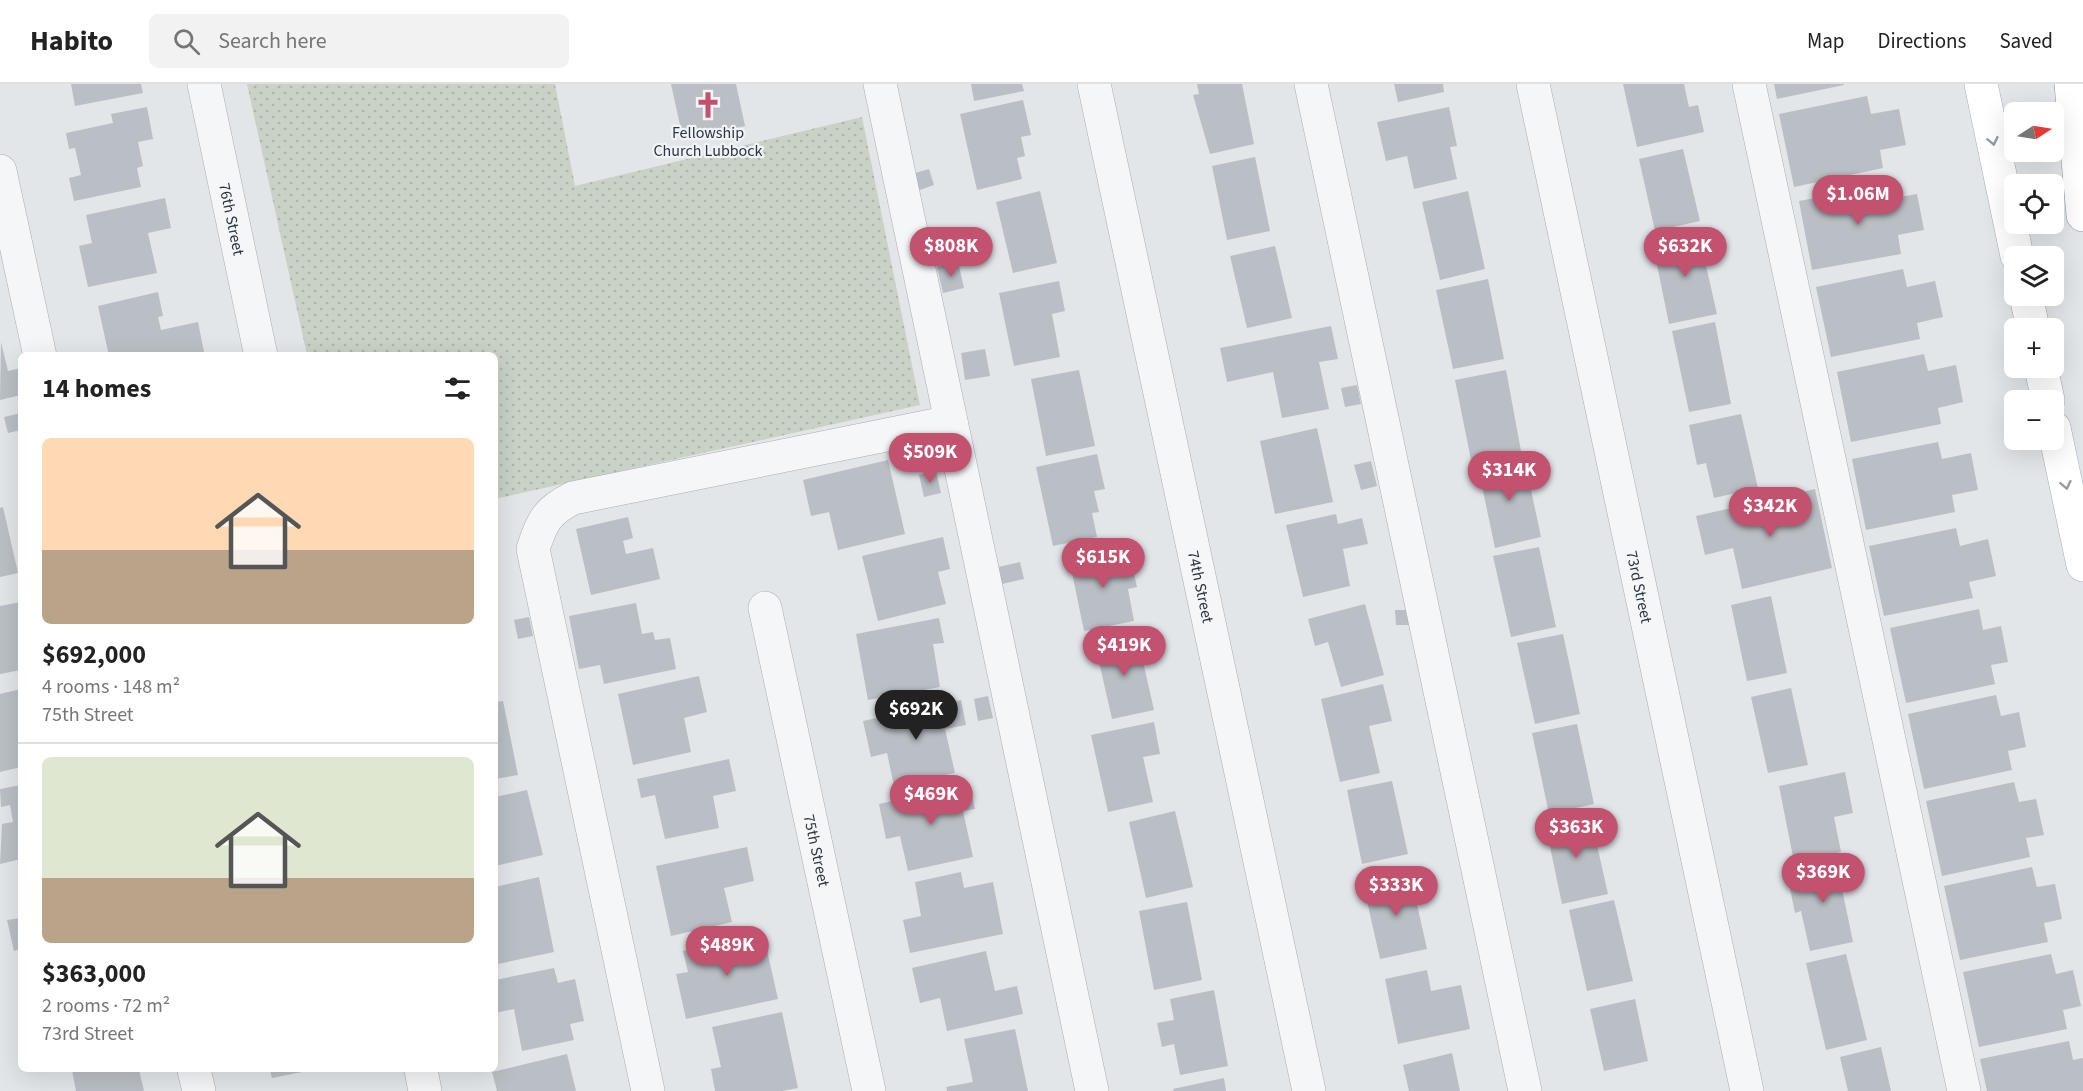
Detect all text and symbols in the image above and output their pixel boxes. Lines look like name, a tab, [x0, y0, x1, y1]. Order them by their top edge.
search box	[149, 14, 569, 68]
text: Habito	[30, 21, 113, 61]
icon: search	[170, 25, 203, 58]
text: Search here	[218, 25, 327, 57]
text: Map	[1807, 26, 1845, 56]
text: Directions	[1878, 26, 1966, 56]
text: Saved	[1999, 26, 2053, 56]
church icon: Fellowship Church Lubbock	[693, 90, 723, 120]
north arrow	[2004, 102, 2064, 162]
map controls	[2004, 102, 2064, 450]
place label: Fellowship Church Lubbock	[653, 122, 763, 162]
one-way arrow	[1986, 136, 1999, 146]
button: locate	[2004, 174, 2064, 234]
pin: $1.06M	[1809, 175, 1907, 226]
text: $1.06M	[1826, 180, 1890, 208]
street label: 76th Street	[213, 181, 250, 258]
pin: $808K	[909, 227, 993, 278]
pin: $632K	[1643, 227, 1727, 278]
text: $808K	[924, 232, 978, 260]
text: $632K	[1658, 232, 1712, 260]
button: layers	[2004, 246, 2064, 306]
button: +	[2004, 318, 2064, 378]
text: 14 homes	[42, 370, 151, 407]
icon: filters	[441, 372, 474, 405]
button: −	[2004, 390, 2064, 450]
pin: $509K	[888, 433, 972, 484]
text: $509K	[903, 438, 957, 466]
pin: $314K	[1467, 451, 1551, 502]
text: $314K	[1482, 456, 1536, 484]
icon: home	[204, 477, 312, 585]
one-way arrow	[2058, 480, 2071, 490]
pin: $342K	[1728, 487, 1812, 538]
text: $342K	[1743, 492, 1797, 520]
pin: $615K	[1061, 538, 1145, 589]
text: $615K	[1076, 543, 1130, 571]
street label: 74th Street	[1182, 549, 1219, 626]
street label: 73rd Street	[1620, 549, 1657, 626]
pin: $419K	[1082, 626, 1166, 677]
text: $419K	[1097, 631, 1151, 659]
text: $692,000	[42, 636, 146, 673]
text: 4 rooms · 148 m²	[42, 673, 180, 701]
pin: $692K	[874, 690, 958, 741]
text: $692K	[889, 695, 943, 723]
text: 75th Street	[42, 701, 134, 729]
pin: $469K	[889, 775, 973, 826]
text: $469K	[904, 780, 958, 808]
icon: home	[204, 796, 312, 904]
pin: $363K	[1534, 808, 1618, 859]
street label: 75th Street	[798, 812, 835, 889]
text: $363K	[1549, 813, 1603, 841]
pin: $369K	[1781, 853, 1865, 904]
text: $369K	[1796, 858, 1850, 886]
pin: $333K	[1354, 866, 1438, 917]
text: $333K	[1369, 871, 1423, 899]
pin: $489K	[685, 926, 769, 977]
text: $489K	[700, 931, 754, 959]
text: $363,000	[42, 955, 146, 992]
text: 2 rooms · 72 m²	[42, 992, 170, 1020]
text: 73rd Street	[42, 1020, 134, 1048]

